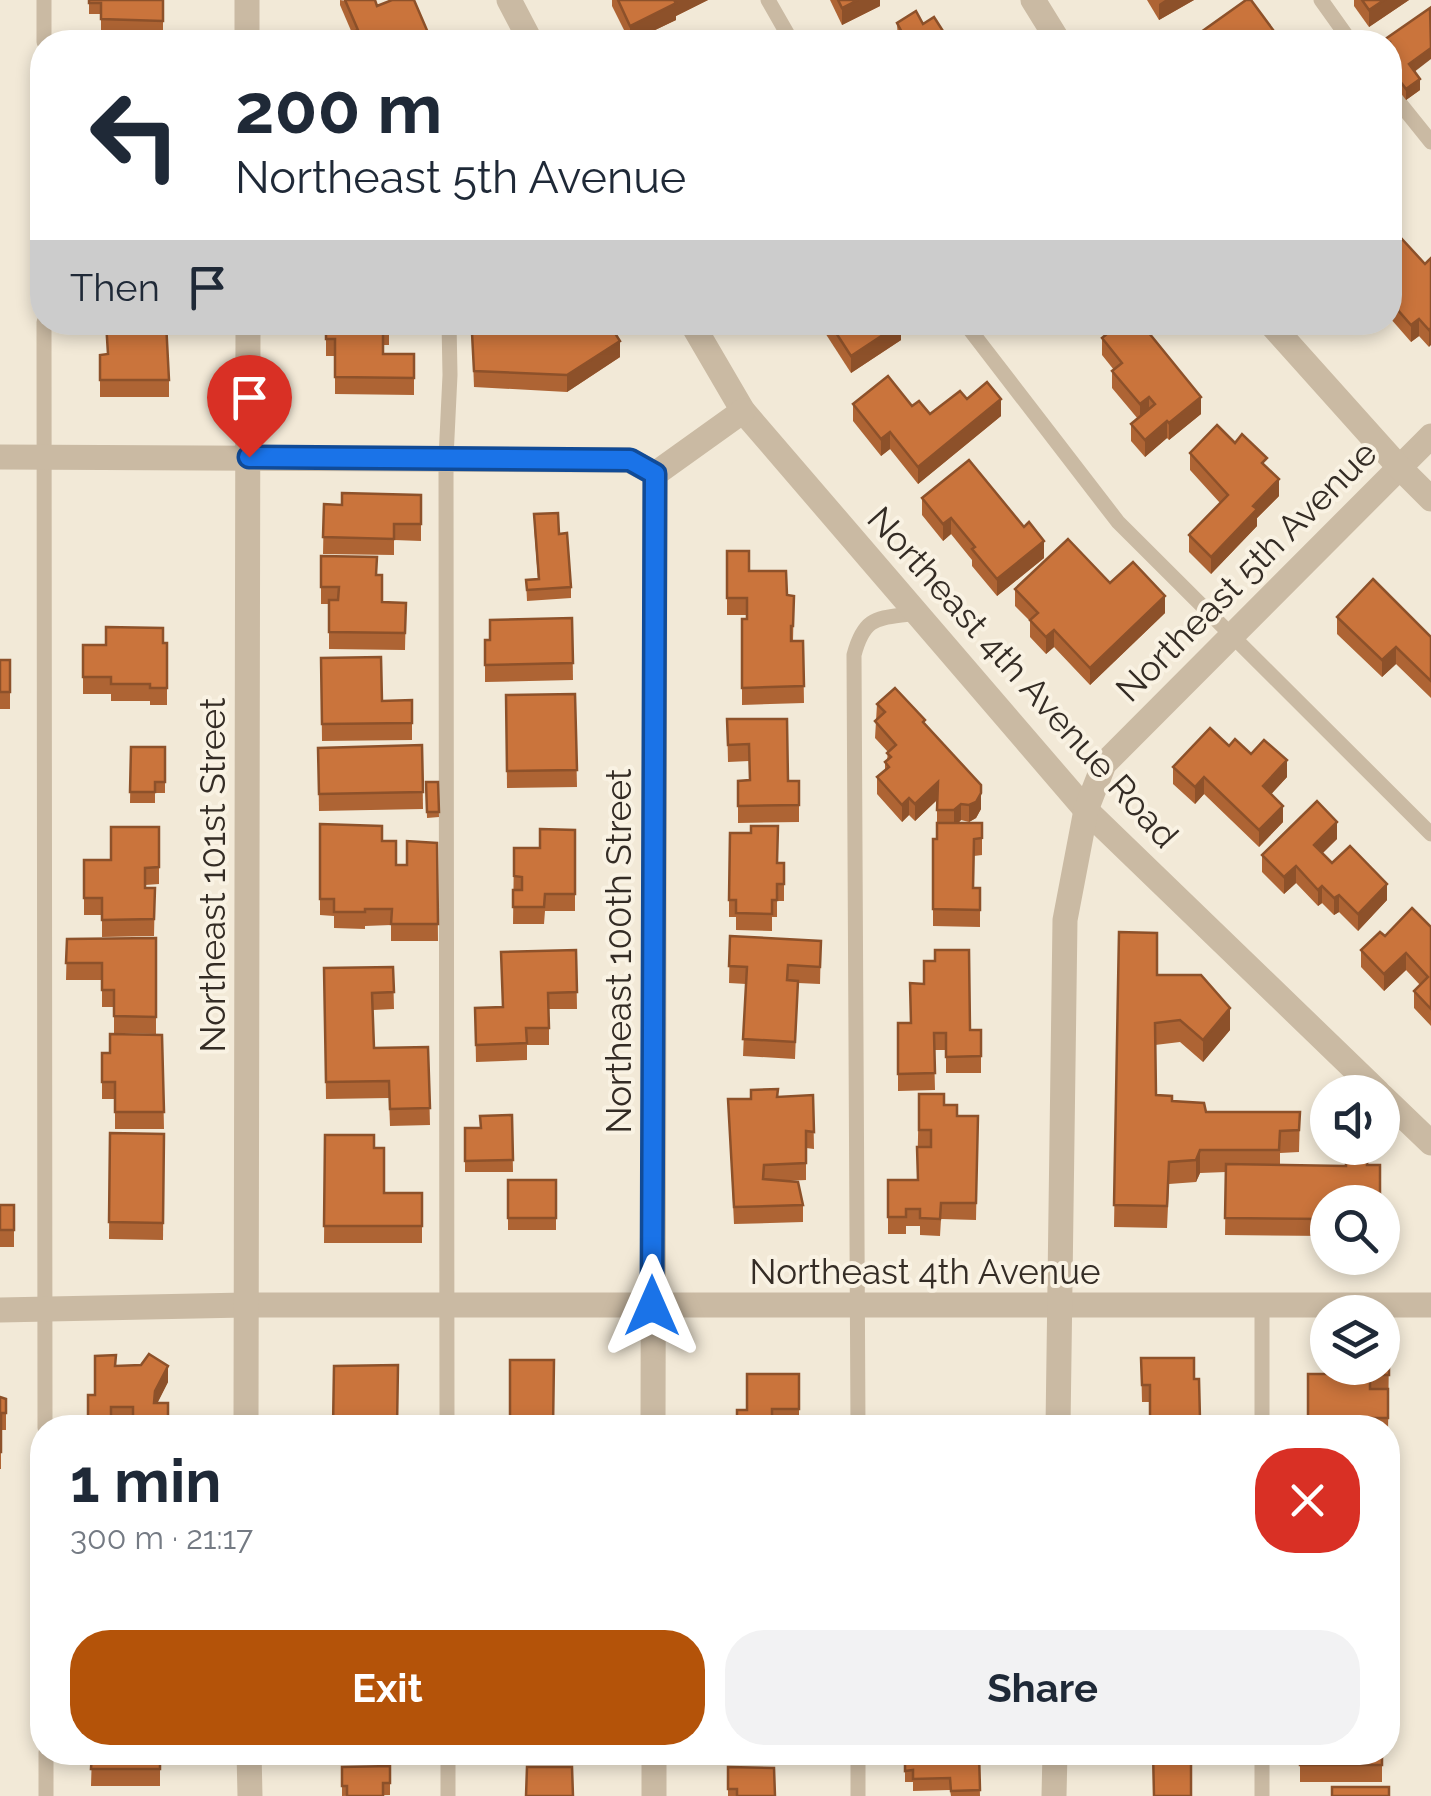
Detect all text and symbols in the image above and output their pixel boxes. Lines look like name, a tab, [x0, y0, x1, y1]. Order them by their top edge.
text: 200 m	[235, 67, 442, 149]
icon: left	[70, 70, 200, 200]
text: Northeast 5th Avenue	[235, 151, 686, 204]
icon: arrive	[180, 260, 235, 315]
text: Then	[70, 265, 160, 310]
pin	[207, 355, 292, 458]
icon: arrive	[222, 370, 277, 425]
street label: Northeast 5th Avenue	[1107, 432, 1385, 710]
street label: Northeast 4th Avenue Road	[859, 498, 1187, 856]
street label: Northeast 101st Street	[192, 697, 233, 1053]
street label: Northeast 100th Street	[598, 768, 639, 1134]
map controls	[1310, 1075, 1400, 1385]
button: sound	[1310, 1075, 1400, 1165]
button: search	[1310, 1185, 1400, 1275]
street label: Northeast 4th Avenue	[749, 1251, 1101, 1292]
position arrow	[600, 1254, 704, 1358]
button: layers	[1310, 1295, 1400, 1385]
text: 1 min	[70, 1446, 221, 1516]
button: close	[1255, 1448, 1360, 1553]
text: 300 m · 21:17	[70, 1519, 253, 1556]
button: Exit	[70, 1630, 705, 1745]
button: Share	[725, 1630, 1360, 1745]

